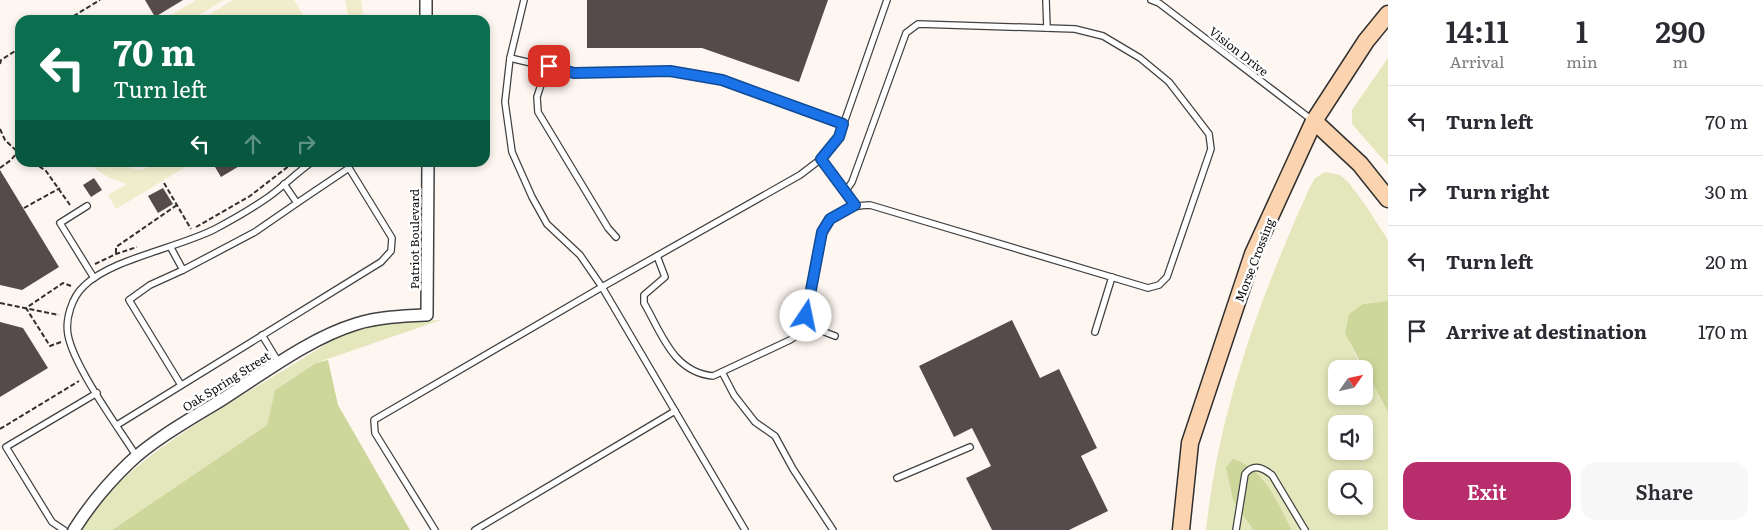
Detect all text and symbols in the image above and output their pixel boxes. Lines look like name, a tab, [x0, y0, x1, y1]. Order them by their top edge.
text: 14:11	[1445, 8, 1509, 52]
text: 1	[1576, 8, 1588, 52]
text: 290	[1655, 8, 1706, 52]
street label: Vision Drive	[1206, 22, 1272, 80]
text: 70 m	[113, 25, 195, 77]
icon: left	[30, 35, 95, 100]
pin	[528, 45, 570, 87]
text: Arrival	[1450, 49, 1504, 73]
text: min	[1566, 49, 1598, 73]
text: m	[1673, 49, 1688, 73]
icon: arrive	[535, 52, 563, 80]
text: Turn left	[113, 72, 207, 105]
icon: left	[1403, 107, 1431, 135]
text: Turn left	[1446, 107, 1533, 135]
text: 70 m	[1705, 107, 1748, 135]
icon: left	[186, 130, 214, 158]
icon: ahead	[239, 130, 267, 158]
icon: right	[292, 130, 320, 158]
icon: right	[1403, 177, 1431, 205]
text: Turn right	[1446, 177, 1550, 205]
text: 30 m	[1704, 177, 1748, 205]
street label: Patriot Boulevard	[405, 188, 423, 289]
street label: Morse Crossing	[1230, 215, 1278, 305]
icon: left	[1403, 247, 1431, 275]
text: Turn left	[1446, 247, 1533, 275]
text: 20 m	[1705, 247, 1748, 275]
position arrow	[779, 289, 831, 341]
icon: arrive	[1403, 317, 1431, 345]
text: Arrive at destination	[1446, 317, 1647, 345]
text: 170 m	[1698, 317, 1748, 345]
street label: Oak Spring Street	[178, 347, 274, 415]
north arrow	[1328, 360, 1372, 405]
map controls	[1328, 360, 1373, 515]
button: sound	[1328, 415, 1373, 460]
button: Exit	[1403, 462, 1571, 520]
button: Share	[1581, 462, 1748, 520]
button: search	[1328, 470, 1373, 515]

